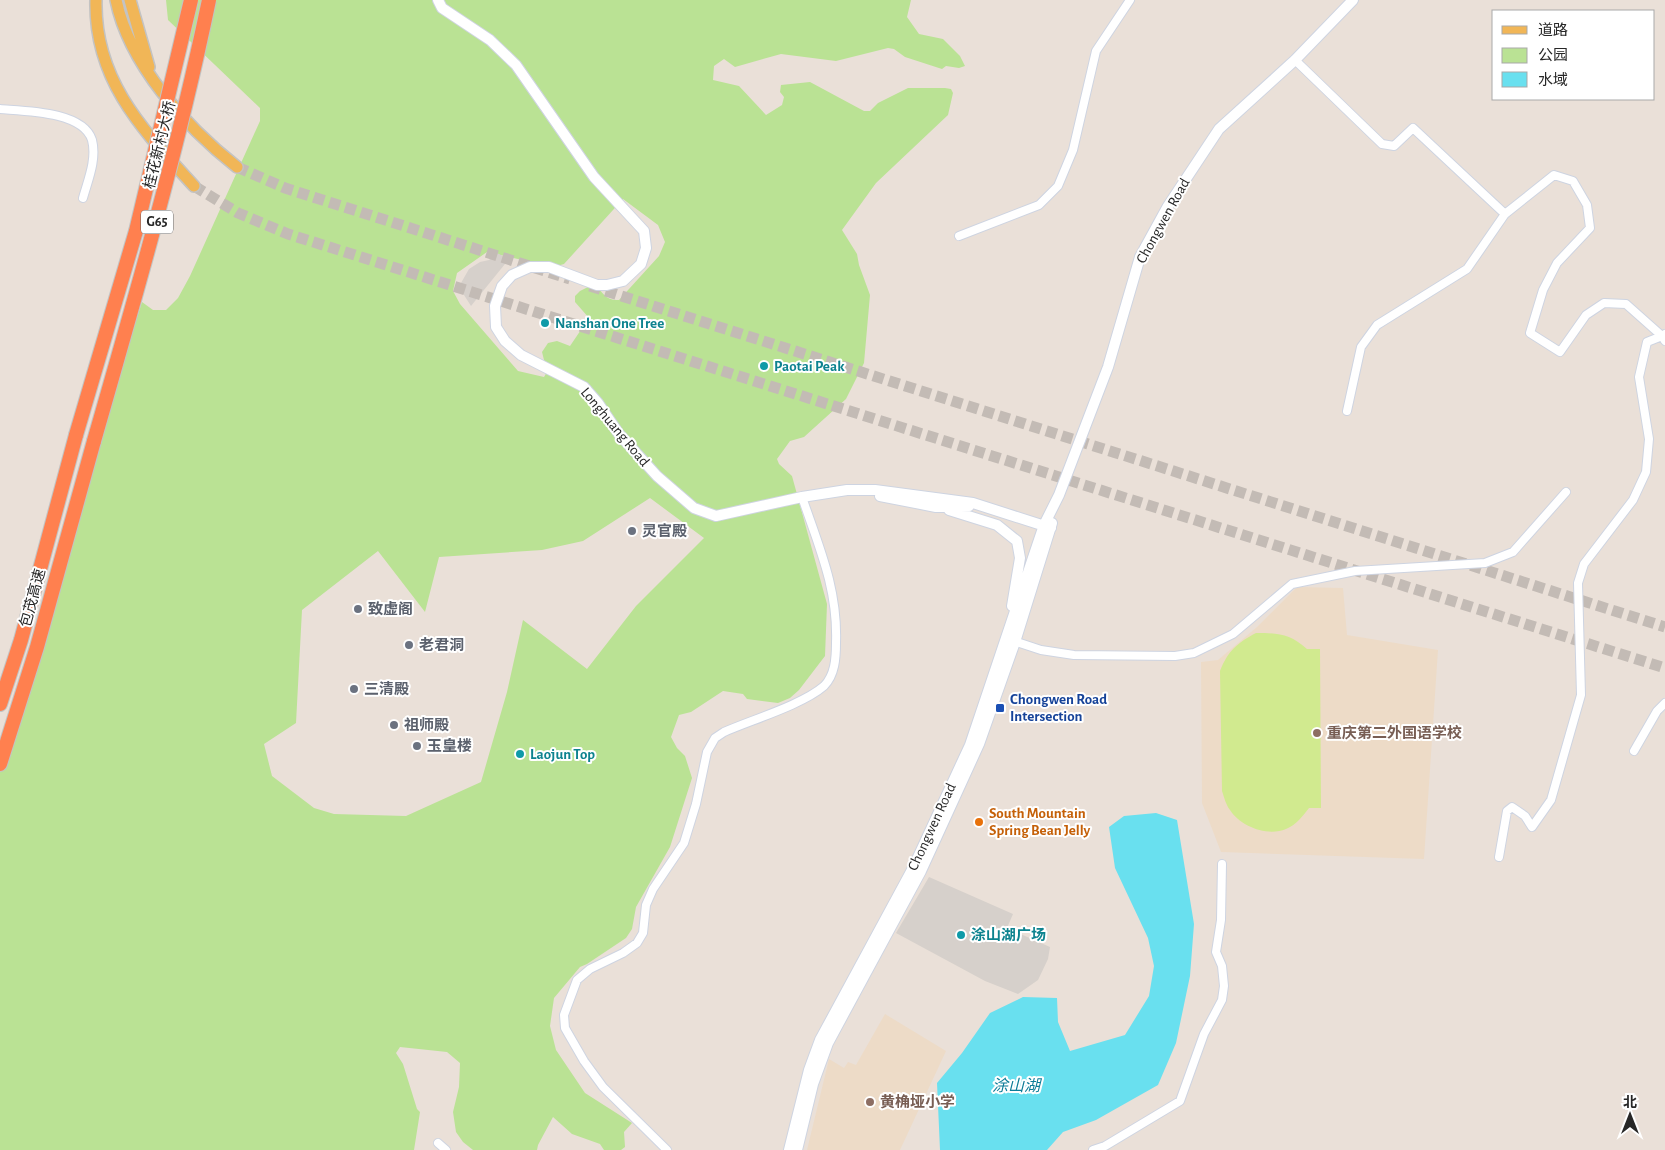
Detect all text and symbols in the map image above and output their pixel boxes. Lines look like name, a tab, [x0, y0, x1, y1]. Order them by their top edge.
legend	[1492, 10, 1655, 100]
text: 道路	[1538, 22, 1568, 38]
text: 公园	[1538, 47, 1568, 63]
text: 水域	[1538, 72, 1568, 88]
street label: 桂花新村大桥	[140, 99, 178, 190]
street label: Chongwen Road	[1133, 176, 1193, 266]
road number: G65	[141, 210, 173, 233]
place label: Nanshan One Tree	[555, 316, 664, 331]
marker: Nanshan One Tree	[539, 317, 551, 329]
place label: Paotai Peak	[774, 359, 845, 374]
marker: Paotai Peak	[758, 360, 770, 372]
street label: Longhuang Road	[578, 385, 652, 469]
place label: 灵官殿	[642, 523, 687, 539]
marker: 灵官殿	[626, 525, 638, 537]
street label: 包茂高速	[17, 567, 48, 629]
place label: 致虚阁	[368, 601, 413, 617]
marker: 致虚阁	[352, 603, 364, 615]
place label: 老君洞	[419, 637, 464, 653]
marker: 老君洞	[403, 639, 415, 651]
place label: 三清殿	[364, 681, 409, 697]
marker: 三清殿	[348, 683, 360, 695]
place label: Chongwen Road Intersection	[1010, 692, 1107, 724]
marker: Chongwen Road Intersection	[994, 702, 1006, 714]
place label: 祖师殿	[404, 717, 449, 733]
marker: 祖师殿	[388, 719, 400, 731]
place label: 重庆第二外国语学校	[1327, 724, 1462, 741]
marker: 重庆第二外国语学校	[1311, 727, 1323, 739]
place label: 玉皇楼	[427, 737, 472, 754]
marker: 玉皇楼	[411, 740, 423, 752]
place label: Laojun Top	[530, 747, 595, 762]
marker: Laojun Top	[514, 748, 526, 760]
street label: Chongwen Road	[905, 781, 959, 873]
place label: South Mountain Spring Bean Jelly	[989, 806, 1091, 838]
marker: South Mountain Spring Bean Jelly	[973, 816, 985, 828]
place label: 涂山湖广场	[971, 926, 1046, 943]
marker: 涂山湖广场	[955, 929, 967, 941]
water label: 涂山湖	[992, 1077, 1043, 1094]
north arrow	[1605, 1090, 1655, 1140]
place label: 黄桷垭小学	[880, 1093, 955, 1110]
text: 北	[1623, 1095, 1637, 1110]
marker: 黄桷垭小学	[864, 1096, 876, 1108]

